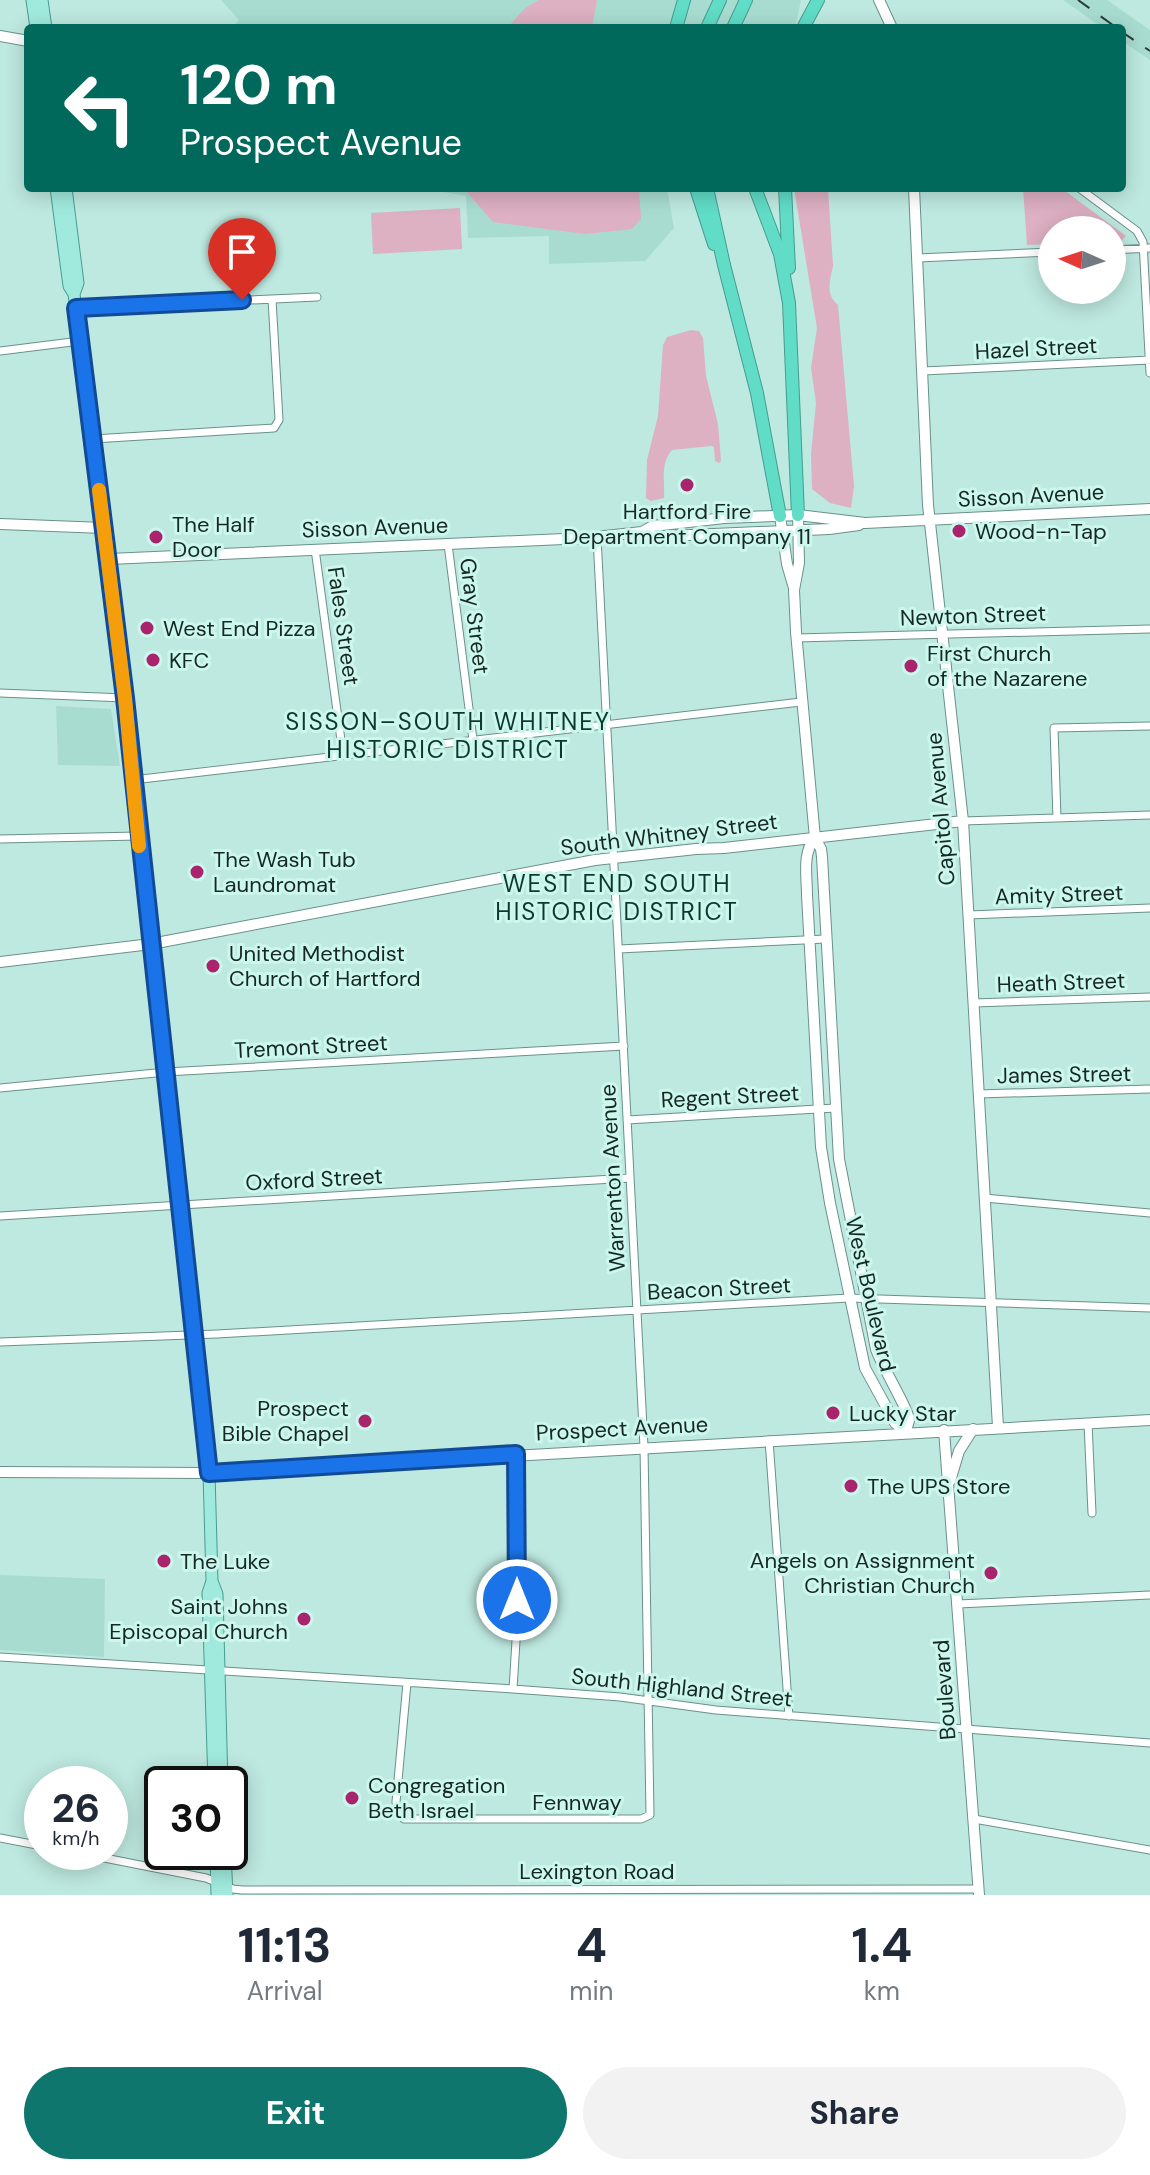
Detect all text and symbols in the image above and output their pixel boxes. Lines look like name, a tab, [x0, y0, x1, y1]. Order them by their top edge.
text: 120 m	[180, 48, 338, 121]
icon: left	[48, 56, 152, 160]
text: Prospect Avenue	[180, 119, 462, 166]
north arrow	[1038, 216, 1126, 304]
map controls	[1038, 216, 1126, 304]
pin	[208, 218, 276, 300]
icon: arrive	[220, 230, 264, 274]
street label: Hazel Street	[974, 331, 1098, 366]
marker: Hartford Fire Department Company 11	[678, 476, 696, 494]
street label: Sisson Avenue	[957, 477, 1105, 514]
place label: Hartford Fire Department Company 11	[563, 497, 811, 551]
place label: The Half Door	[172, 510, 255, 564]
street label: Sisson Avenue	[301, 510, 449, 545]
place label: Wood-n-Tap	[975, 517, 1107, 546]
marker: Wood-n-Tap	[950, 522, 968, 540]
marker: The Half Door	[147, 528, 165, 546]
street label: Gray Street	[453, 556, 496, 676]
street label: Fales Street	[321, 565, 366, 687]
street label: Newton Street	[899, 598, 1047, 633]
place label: West End Pizza	[163, 614, 316, 643]
marker: West End Pizza	[138, 619, 156, 637]
place label: First Church of the Nazarene	[927, 639, 1088, 693]
place label: KFC	[169, 646, 209, 675]
marker: KFC	[144, 651, 162, 669]
marker: First Church of the Nazarene	[902, 657, 920, 675]
district label: SISSON–SOUTH WHITNEY HISTORIC DISTRICT	[285, 706, 611, 765]
street label: Capitol Avenue	[919, 731, 962, 887]
street label: South Whitney Street	[559, 807, 779, 862]
place label: The Wash Tub Laundromat	[213, 845, 356, 899]
marker: The Wash Tub Laundromat	[188, 863, 206, 881]
district label: WEST END SOUTH HISTORIC DISTRICT	[495, 868, 739, 927]
street label: Amity Street	[994, 878, 1124, 911]
place label: United Methodist Church of Hartford	[229, 939, 421, 993]
marker: United Methodist Church of Hartford	[204, 957, 222, 975]
street label: Heath Street	[996, 966, 1126, 999]
street label: Tremont Street	[234, 1028, 388, 1065]
street label: James Street	[997, 1059, 1131, 1090]
street label: Regent Street	[660, 1078, 800, 1115]
street label: Warrenton Avenue	[593, 1083, 632, 1272]
street label: Oxford Street	[244, 1161, 384, 1198]
street label: West Boulevard	[839, 1214, 902, 1374]
street label: Beacon Street	[646, 1270, 792, 1307]
place label: Prospect Bible Chapel	[222, 1394, 349, 1448]
place label: Lucky Star	[849, 1399, 956, 1428]
marker: Lucky Star	[824, 1404, 842, 1422]
street label: Prospect Avenue	[535, 1410, 709, 1447]
marker: Prospect Bible Chapel	[356, 1412, 374, 1430]
place label: The UPS Store	[867, 1472, 1010, 1501]
marker: The UPS Store	[842, 1477, 860, 1495]
place label: Angels on Assignment Christian Church	[750, 1546, 975, 1600]
place label: The Luke	[180, 1547, 270, 1576]
marker: The Luke	[155, 1552, 173, 1570]
position arrow	[475, 1558, 559, 1642]
marker: Angels on Assignment Christian Church	[982, 1564, 1000, 1582]
place label: Saint Johns Episcopal Church	[109, 1592, 288, 1646]
marker: Saint Johns Episcopal Church	[295, 1610, 313, 1628]
street label: Boulevard	[927, 1639, 962, 1741]
street label: South Highland Street	[570, 1661, 794, 1714]
speed limit sign: 30	[144, 1766, 248, 1870]
place label: Congregation Beth Israel	[368, 1771, 505, 1825]
text: 26	[52, 1782, 100, 1834]
street label: Fennway	[532, 1788, 622, 1817]
marker: Congregation Beth Israel	[343, 1789, 361, 1807]
text: km/h	[52, 1825, 100, 1851]
street label: Lexington Road	[519, 1857, 675, 1886]
text: 11:13	[238, 1914, 331, 1977]
text: 4	[576, 1914, 607, 1977]
text: 1.4	[851, 1914, 912, 1977]
text: Arrival	[247, 1974, 322, 2008]
text: min	[569, 1974, 614, 2008]
text: km	[864, 1974, 900, 2008]
button: Exit	[24, 2067, 567, 2159]
button: Share	[583, 2067, 1126, 2159]

